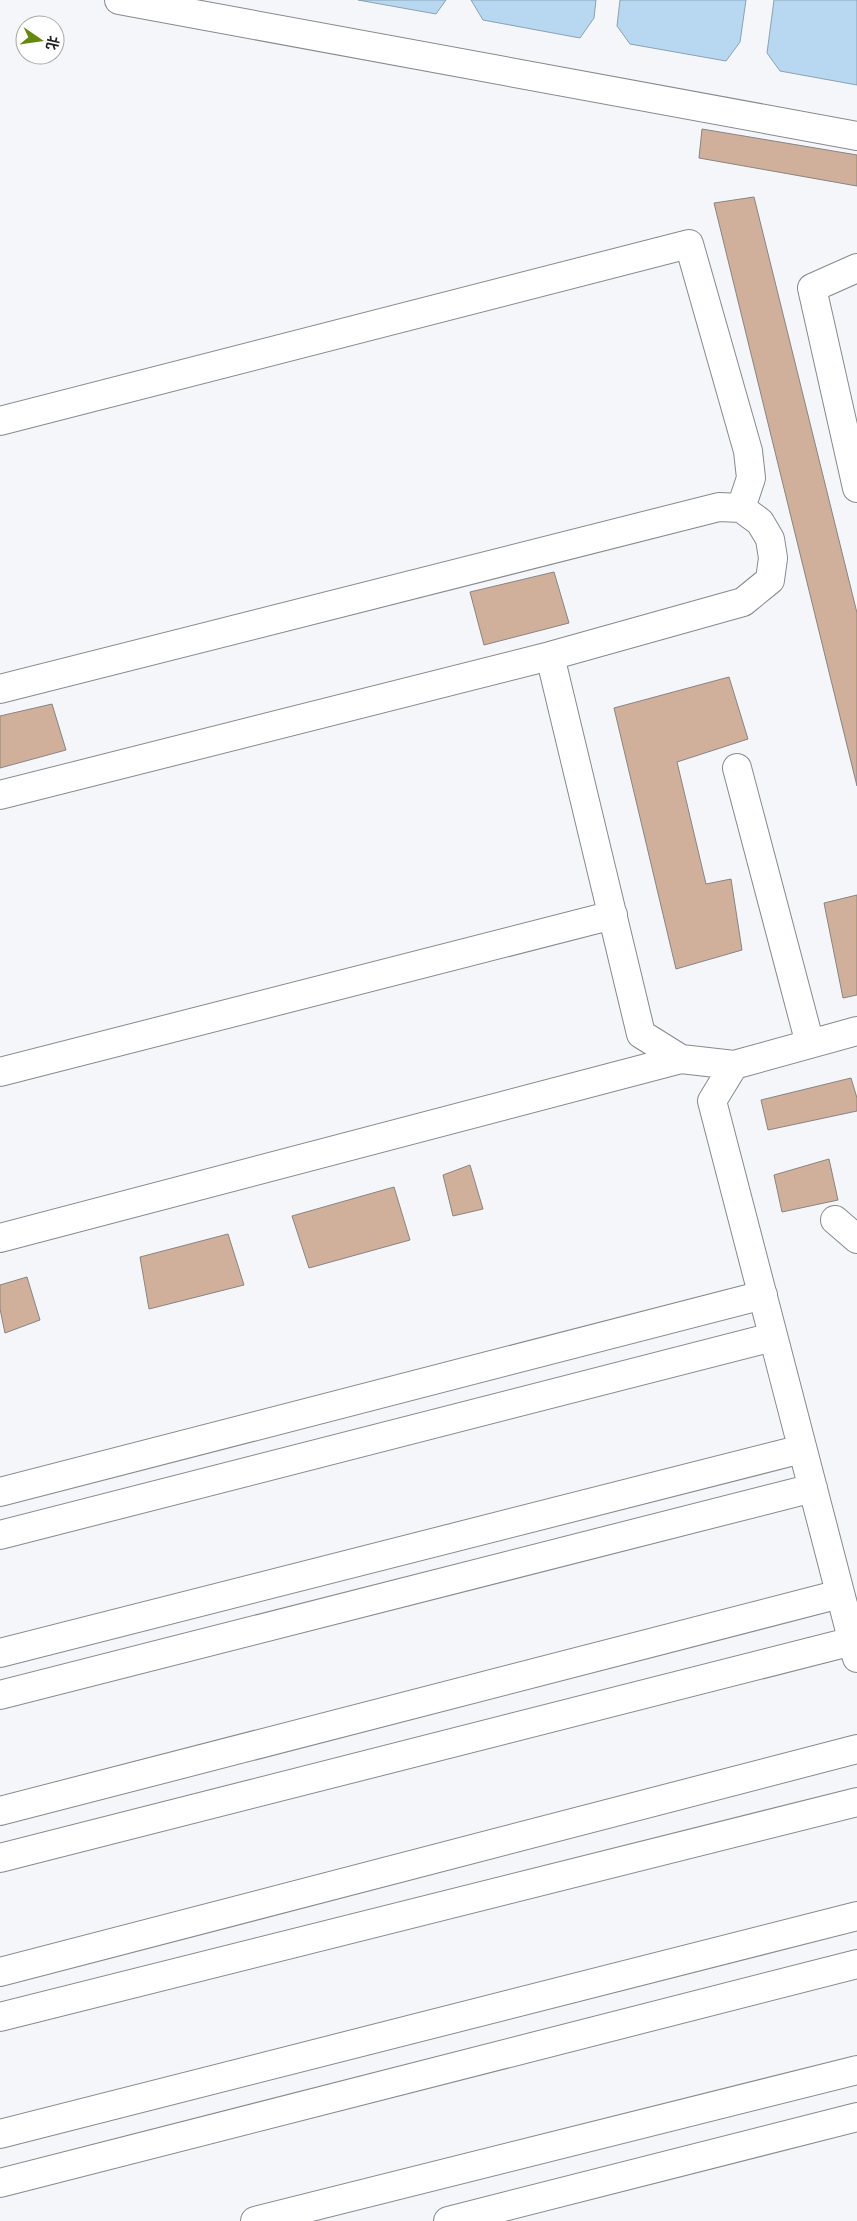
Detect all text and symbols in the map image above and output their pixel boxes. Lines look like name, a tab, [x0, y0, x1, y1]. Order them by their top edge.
north arrow	[15, 15, 65, 65]
text: 北	[42, 34, 64, 52]

